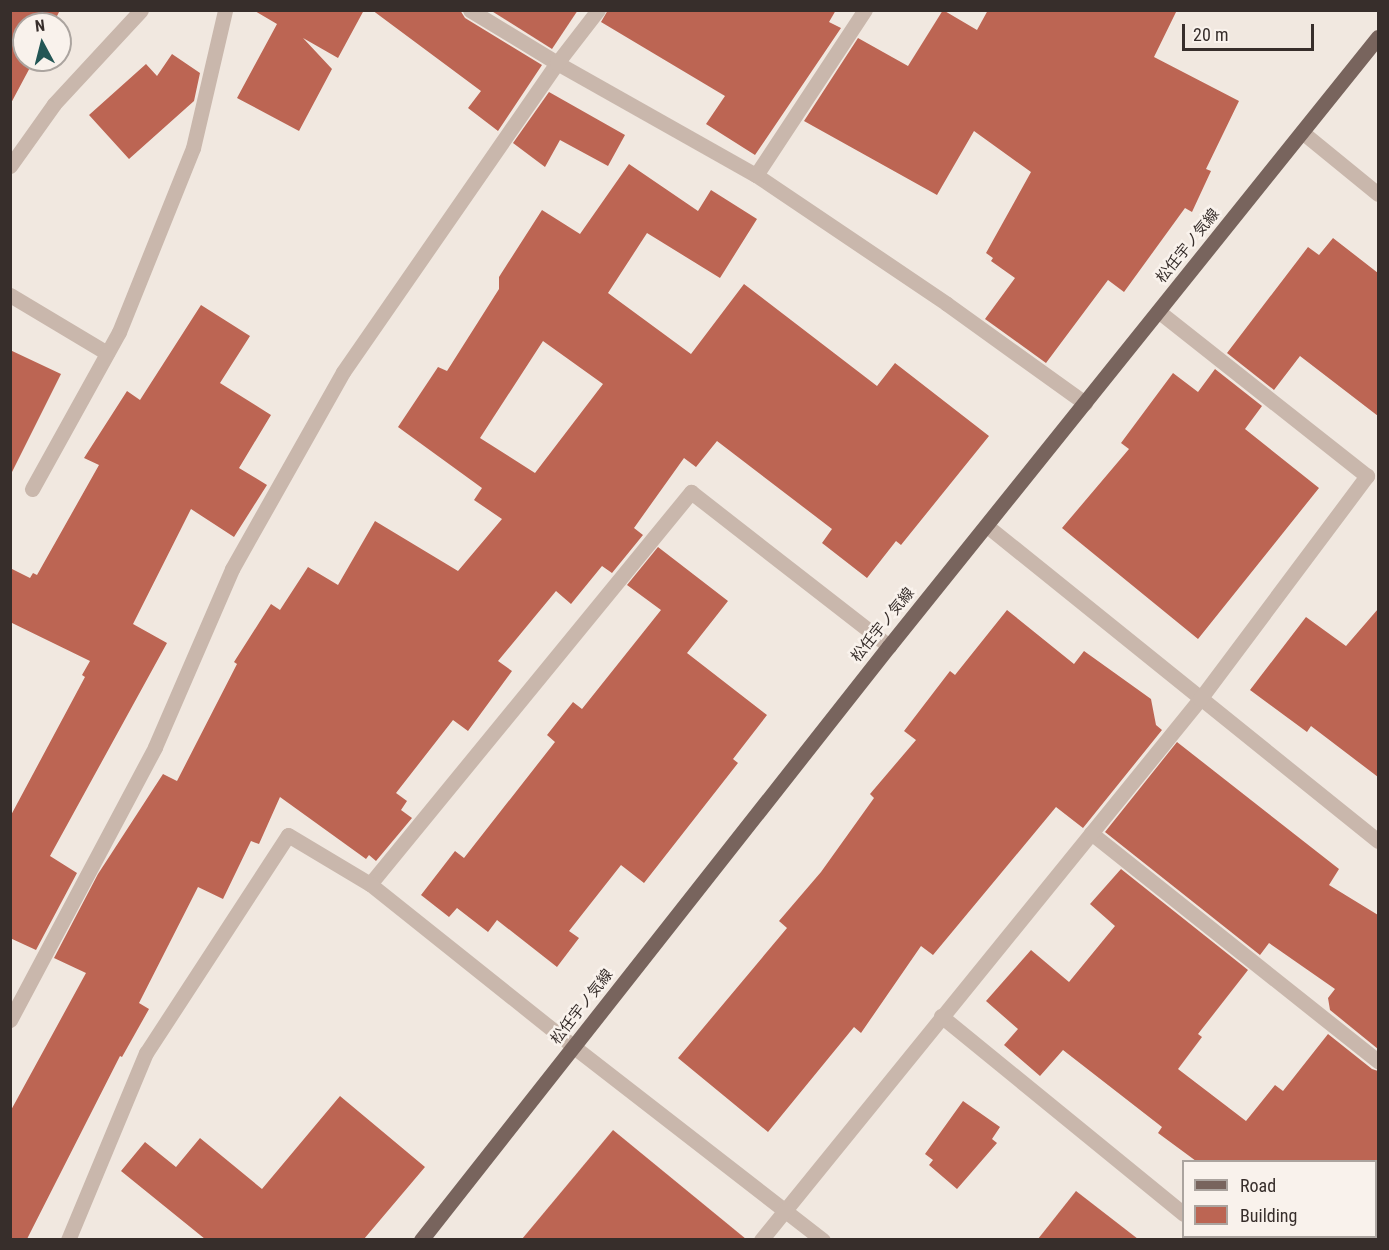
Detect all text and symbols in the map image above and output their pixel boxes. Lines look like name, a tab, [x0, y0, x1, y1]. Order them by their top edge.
north arrow	[12, 12, 72, 72]
scale bar	[1185, 12, 1317, 50]
text: N	[34, 16, 46, 36]
text: 20 m	[1193, 24, 1228, 45]
street label: 松任宇ノ気線	[1153, 205, 1223, 287]
street label: 松任宇ノ気線	[848, 584, 918, 666]
street label: 松任宇ノ気線	[547, 966, 617, 1048]
legend	[1182, 1160, 1377, 1238]
text: Road	[1240, 1175, 1276, 1196]
text: Building	[1240, 1205, 1297, 1226]

